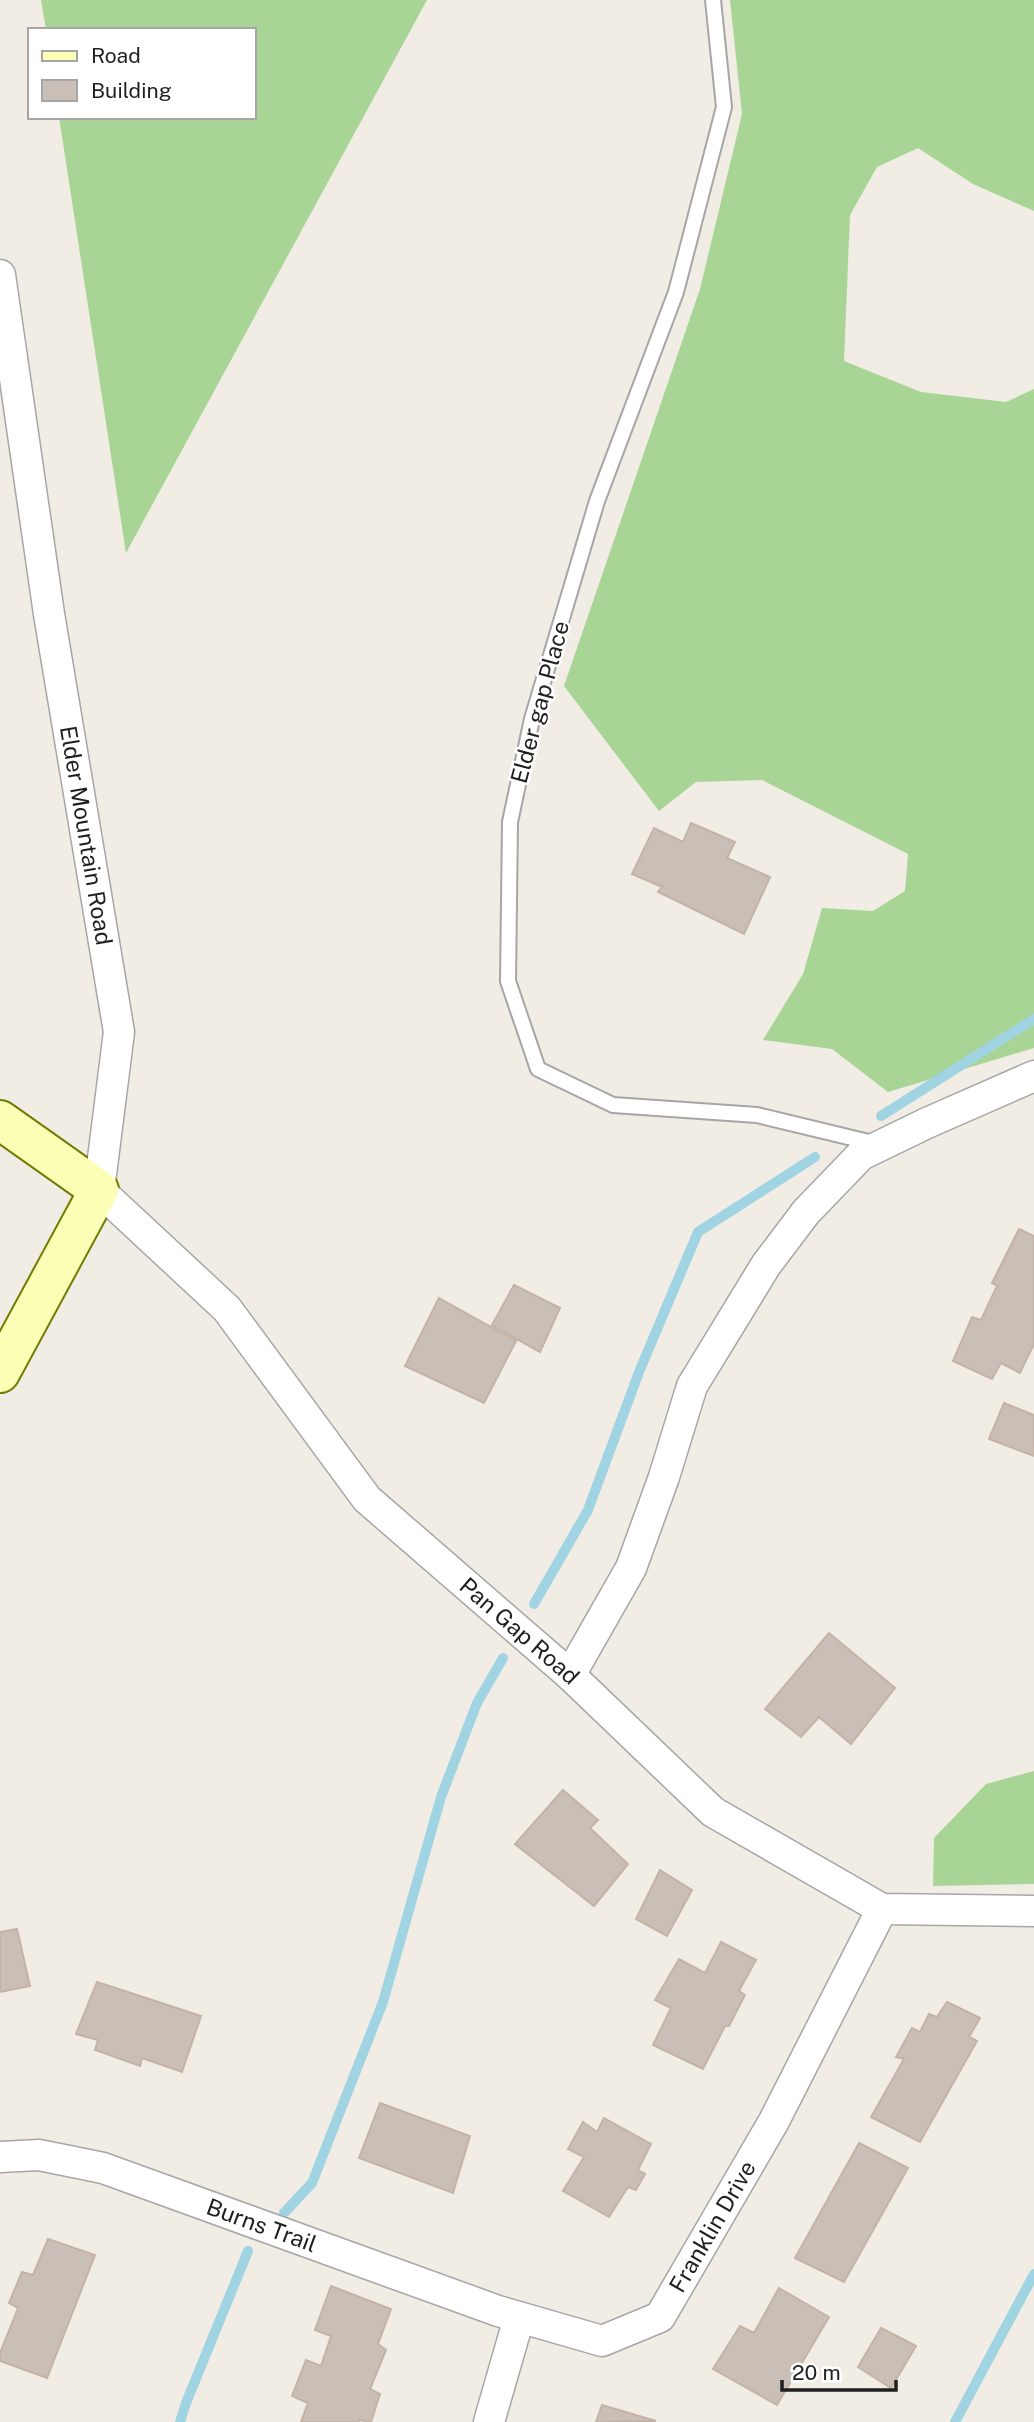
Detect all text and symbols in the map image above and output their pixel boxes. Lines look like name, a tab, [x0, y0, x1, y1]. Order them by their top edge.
legend	[28, 28, 256, 119]
text: Road	[91, 43, 141, 68]
text: Building	[91, 78, 172, 103]
street label: Elder gap Place	[505, 618, 574, 786]
street label: Elder Mountain Road	[55, 724, 118, 947]
street label: Pan Gap Road	[454, 1572, 585, 1690]
street label: Franklin Drive	[663, 2156, 761, 2297]
street label: Burns Trail	[203, 2193, 321, 2257]
scale bar	[782, 2348, 896, 2392]
text: 20 m	[792, 2360, 841, 2385]

